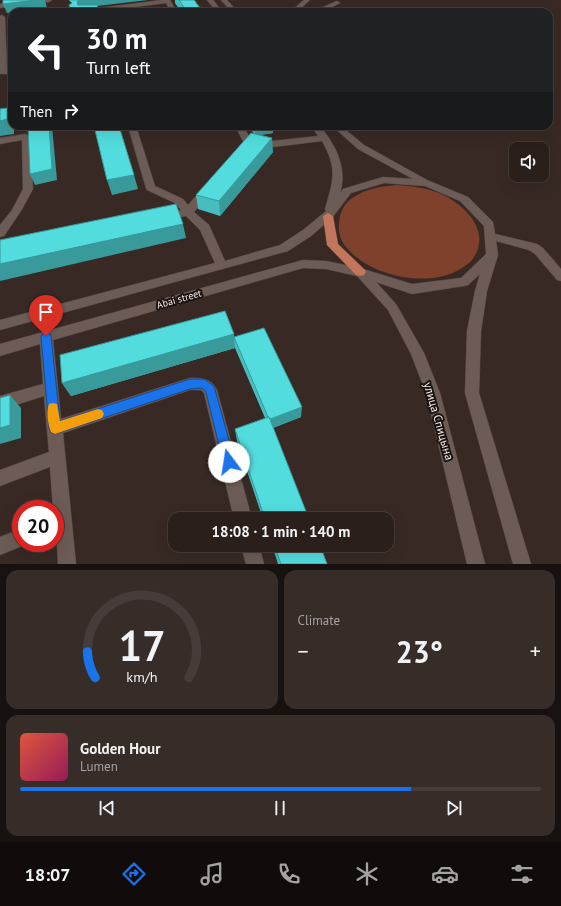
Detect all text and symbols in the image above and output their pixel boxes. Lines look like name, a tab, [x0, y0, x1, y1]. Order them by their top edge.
text: 30 m	[86, 20, 147, 57]
icon: left	[20, 24, 72, 76]
text: Turn left	[86, 56, 151, 79]
icon: right	[60, 100, 82, 122]
text: Then	[20, 102, 52, 121]
map controls	[509, 142, 549, 182]
button: sound	[509, 142, 549, 182]
street label: Abai street	[155, 286, 203, 312]
pin	[29, 295, 63, 336]
icon: arrive	[35, 301, 57, 323]
street label: улица Спицына	[421, 380, 457, 462]
position arrow	[208, 441, 250, 483]
speed limit sign: 20	[12, 500, 64, 552]
text: 18:08 · 1 min · 140 m	[212, 522, 350, 541]
text: Climate	[298, 612, 340, 629]
text: 17	[118, 618, 165, 671]
text: 23°	[396, 632, 443, 671]
text: −	[298, 637, 309, 665]
text: +	[530, 637, 541, 665]
text: km/h	[126, 666, 157, 685]
text: Golden Hour	[80, 739, 160, 758]
text: Lumen	[80, 758, 118, 775]
icon: previous	[96, 797, 118, 819]
icon: pause	[269, 797, 291, 819]
icon: next	[443, 797, 465, 819]
icon: directions	[120, 860, 148, 888]
icon: music	[198, 860, 226, 888]
icon: phone	[275, 860, 303, 888]
icon: climate	[353, 860, 381, 888]
icon: car	[431, 860, 459, 888]
icon: filters	[508, 860, 536, 888]
text: 18:07	[25, 863, 70, 886]

